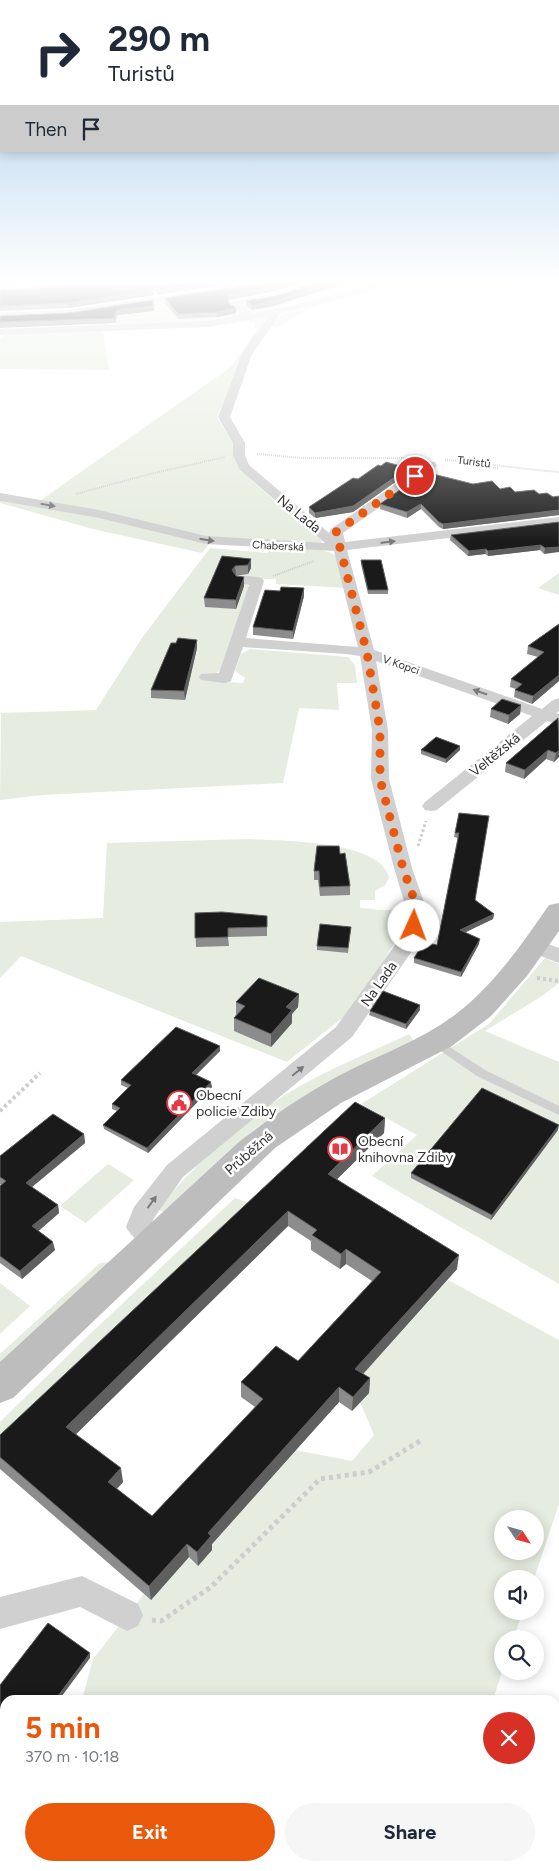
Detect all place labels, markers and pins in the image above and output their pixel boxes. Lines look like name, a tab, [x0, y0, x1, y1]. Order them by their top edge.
pin	[394, 455, 436, 497]
place label: Obecní policie Zdiby	[196, 1087, 277, 1120]
public building icon: Obecní policie Zdiby	[166, 1090, 192, 1116]
place label: Obecní knihovna Zdiby	[358, 1133, 454, 1166]
library icon: Obecní knihovna Zdiby	[327, 1136, 353, 1162]

